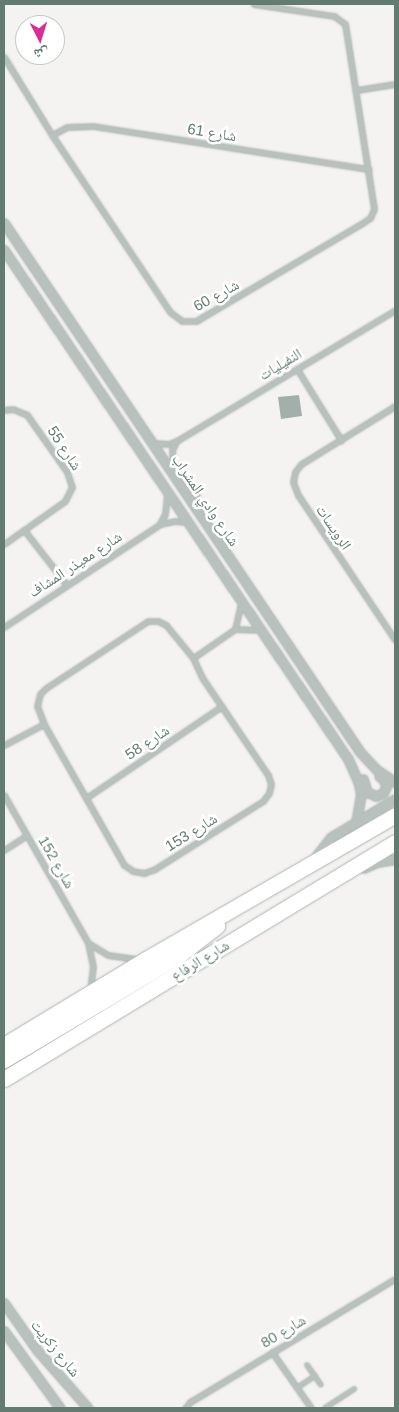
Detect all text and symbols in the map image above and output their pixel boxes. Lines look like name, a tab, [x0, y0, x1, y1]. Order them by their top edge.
north arrow	[15, 15, 65, 65]
text: ش	[33, 45, 49, 63]
street label: شارع 61	[186, 119, 238, 145]
street label: شارع 60	[190, 275, 242, 315]
street label: النفيليات	[255, 344, 305, 384]
street label: شارع 55	[44, 422, 86, 474]
street label: شارع وادي المشراب	[169, 451, 243, 549]
street label: الرويسات	[312, 501, 356, 553]
street label: شارع معيذر المشاف	[25, 527, 125, 601]
street label: شارع 58	[122, 721, 172, 763]
street label: شارع 153	[162, 809, 220, 855]
street label: شارع 152	[35, 833, 79, 891]
street label: شارع الرفاع	[168, 936, 232, 984]
street label: شارع 80	[257, 1311, 309, 1351]
street label: شارع زكريت	[28, 1316, 84, 1380]

